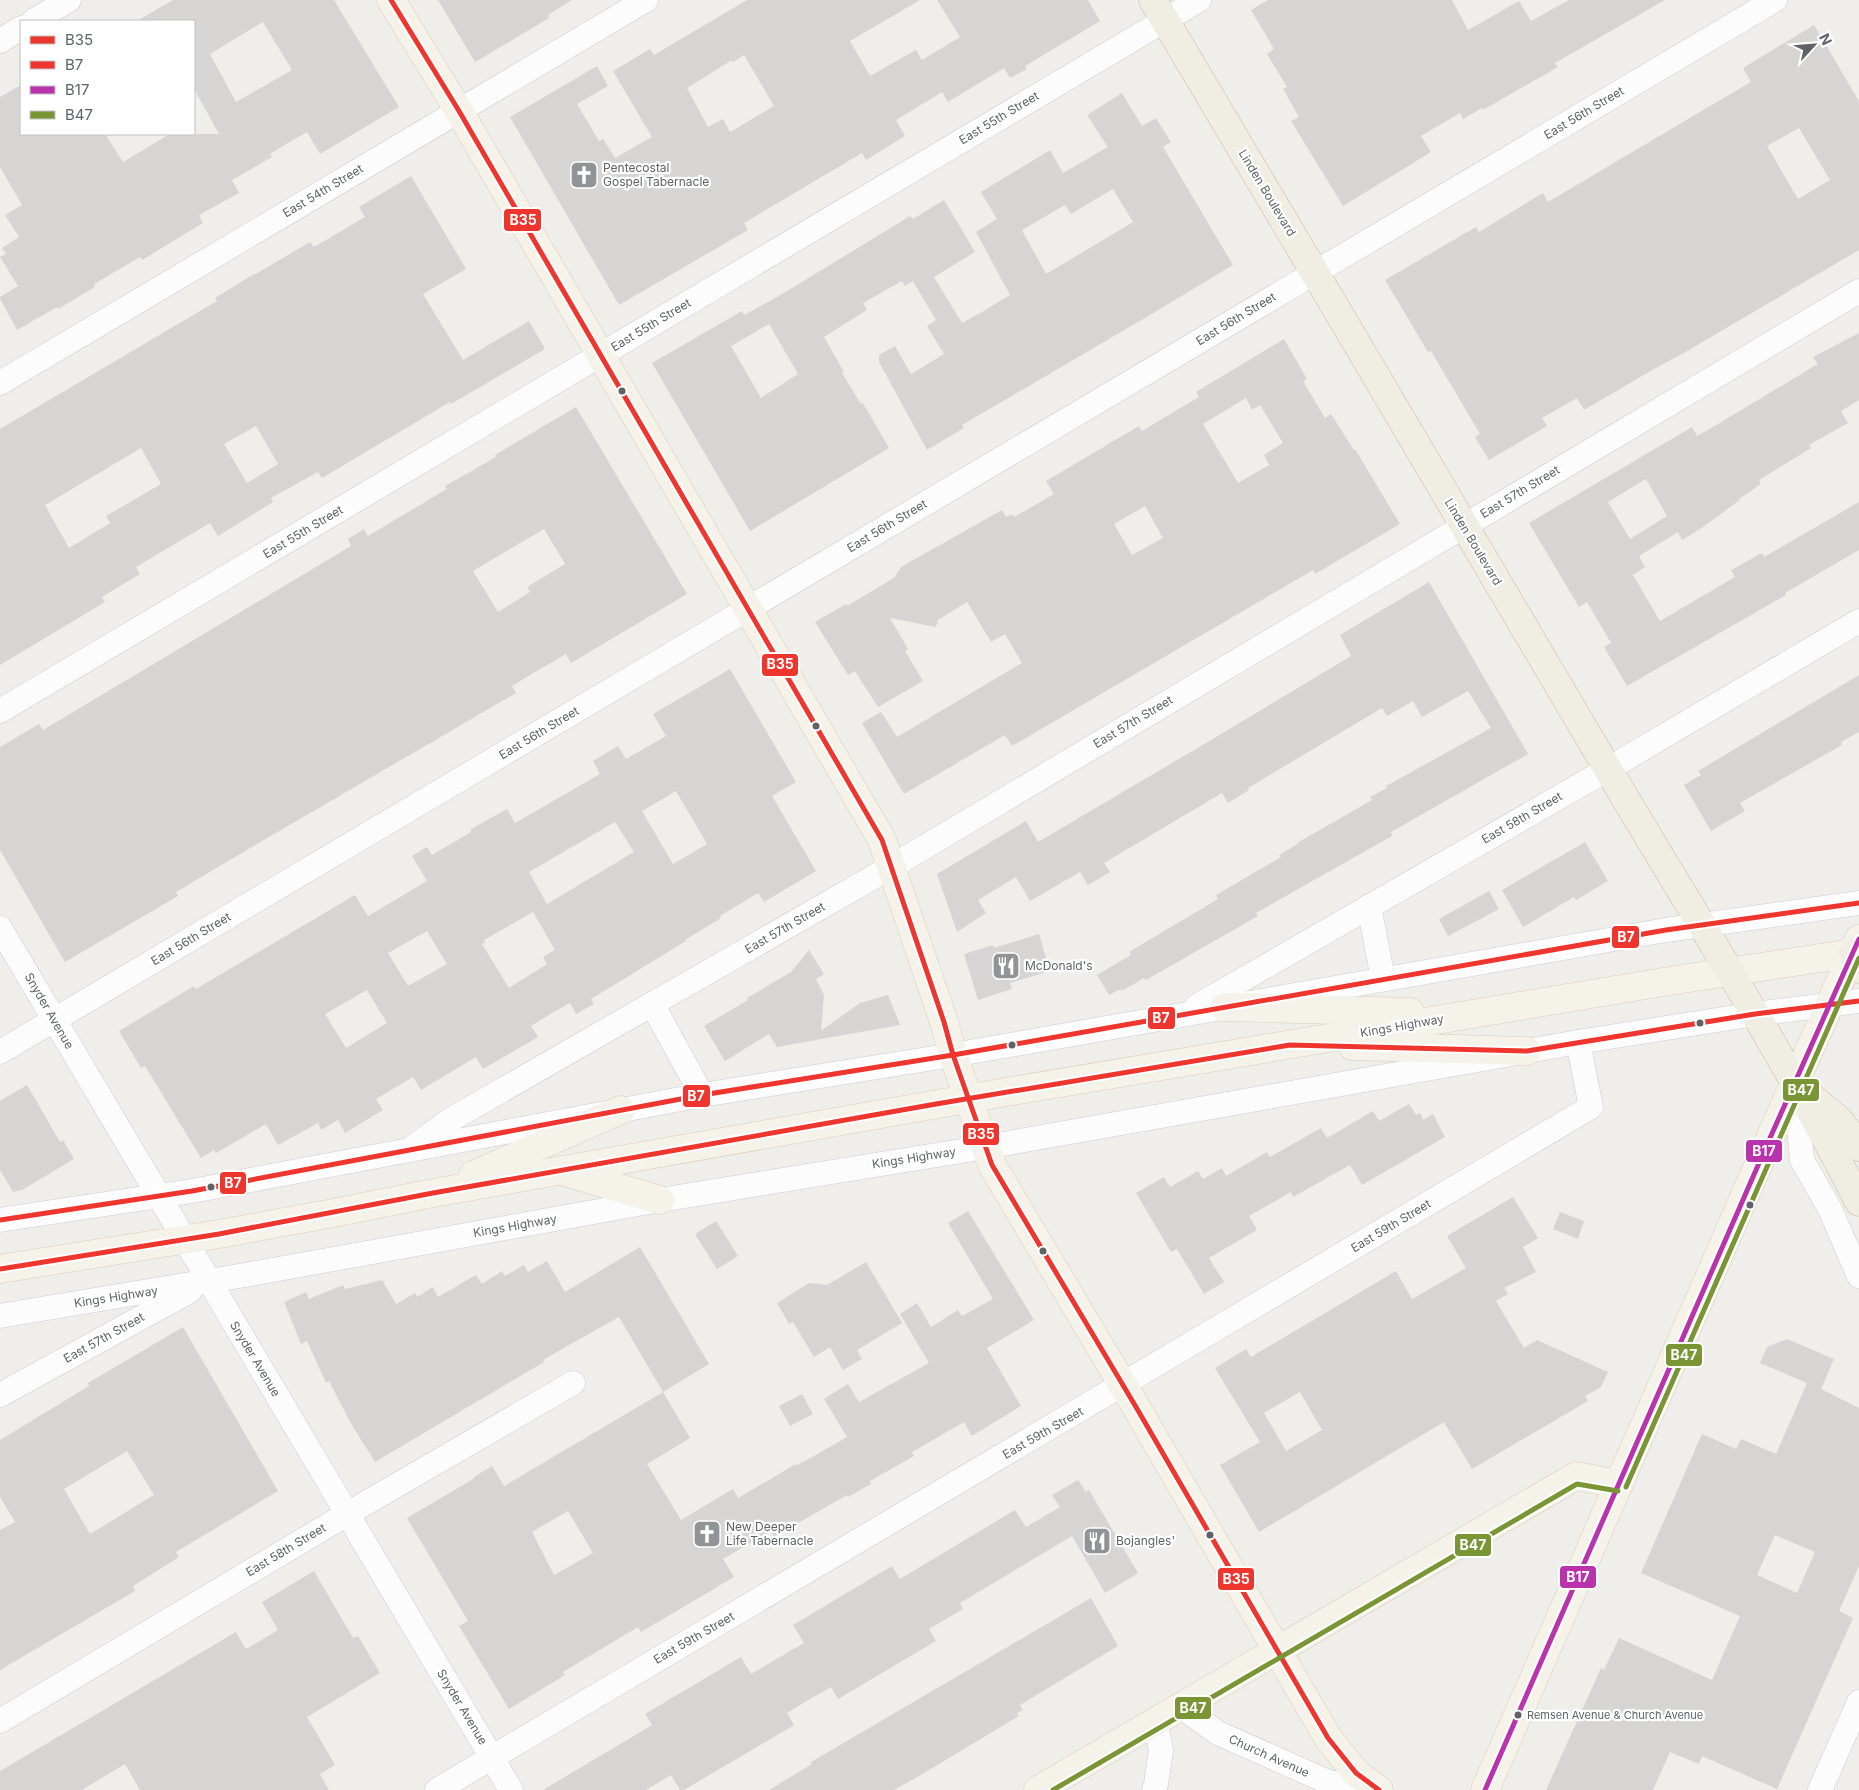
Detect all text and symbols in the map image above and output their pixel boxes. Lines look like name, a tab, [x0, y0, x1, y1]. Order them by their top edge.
legend	[20, 20, 195, 135]
north arrow	[1789, 20, 1839, 70]
text: B35	[65, 30, 93, 49]
text: N	[1816, 31, 1836, 48]
text: B7	[65, 55, 83, 74]
text: B17	[65, 80, 89, 99]
street label: East 56th Street	[1541, 83, 1626, 142]
street label: East 55th Street	[956, 88, 1041, 147]
text: B47	[65, 105, 93, 124]
street label: Linden Boulevard	[1236, 147, 1299, 239]
church icon: Pentecostal Gospel Tabernacle	[569, 160, 599, 190]
place label: Pentecostal Gospel Tabernacle	[603, 160, 709, 189]
street label: East 54th Street	[280, 161, 366, 220]
line badge: B35	[503, 208, 542, 232]
text: B35	[509, 211, 537, 228]
street label: East 56th Street	[1193, 289, 1278, 348]
street label: East 55th Street	[608, 295, 693, 354]
unlabelled marker	[617, 386, 627, 396]
street label: East 57th Street	[1477, 462, 1562, 521]
street label: East 56th Street	[844, 496, 929, 555]
street label: Linden Boulevard	[1442, 496, 1505, 588]
street label: East 55th Street	[260, 502, 345, 561]
line badge: B35	[761, 653, 799, 677]
text: B35	[766, 655, 794, 672]
street label: East 57th Street	[1090, 692, 1175, 751]
street label: East 56th Street	[496, 703, 581, 762]
unlabelled marker	[811, 721, 821, 731]
street label: East 58th Street	[1479, 788, 1565, 847]
street label: East 57th Street	[742, 899, 828, 957]
street label: East 56th Street	[148, 909, 233, 968]
line badge: B7	[1611, 925, 1640, 949]
text: B7	[1617, 928, 1635, 945]
restaurant icon: McDonald's	[991, 951, 1021, 981]
place label: McDonald's	[1025, 958, 1093, 973]
street label: Snyder Avenue	[22, 970, 77, 1052]
line badge: B7	[1147, 1006, 1176, 1030]
text: B7	[1152, 1009, 1170, 1026]
street label: Kings Highway	[1359, 1011, 1445, 1040]
unlabelled marker	[1695, 1018, 1705, 1028]
unlabelled marker	[1007, 1040, 1017, 1050]
line badge: B47	[1782, 1078, 1820, 1102]
text: B47	[1788, 1081, 1814, 1098]
line badge: B7	[682, 1084, 711, 1108]
text: B7	[687, 1087, 705, 1104]
line badge: B35	[962, 1122, 1000, 1146]
text: B35	[967, 1125, 995, 1142]
line badge: B17	[1745, 1139, 1783, 1163]
text: B17	[1752, 1142, 1776, 1159]
street label: Kings Highway	[871, 1143, 957, 1172]
line badge: B7	[219, 1171, 247, 1195]
text: B7	[224, 1174, 242, 1191]
unlabelled marker	[206, 1182, 216, 1192]
street label: East 59th Street	[1348, 1196, 1434, 1255]
unlabelled marker	[1745, 1200, 1755, 1210]
street label: Kings Highway	[472, 1211, 558, 1240]
unlabelled marker	[1038, 1246, 1048, 1256]
street label: Kings Highway	[73, 1282, 159, 1311]
street label: East 57th Street	[61, 1309, 147, 1366]
street label: Snyder Avenue	[227, 1318, 284, 1399]
line badge: B47	[1665, 1343, 1703, 1367]
text: B47	[1671, 1346, 1697, 1363]
street label: East 59th Street	[1000, 1403, 1086, 1462]
church icon: New Deeper Life Tabernacle	[692, 1519, 722, 1549]
place label: New Deeper Life Tabernacle	[726, 1519, 813, 1548]
street label: East 58th Street	[243, 1520, 328, 1579]
restaurant icon: Bojangles'	[1082, 1526, 1112, 1556]
unlabelled marker	[1205, 1530, 1215, 1540]
place label: Bojangles'	[1116, 1533, 1175, 1548]
line badge: B47	[1454, 1533, 1492, 1557]
text: B47	[1460, 1536, 1486, 1553]
line badge: B17	[1559, 1565, 1597, 1589]
line badge: B35	[1217, 1567, 1255, 1591]
text: B17	[1566, 1568, 1590, 1585]
text: B35	[1222, 1570, 1250, 1587]
street label: East 59th Street	[651, 1608, 737, 1667]
street label: Snyder Avenue	[434, 1666, 491, 1747]
line badge: B47	[1174, 1696, 1212, 1720]
text: B47	[1180, 1699, 1206, 1716]
place label: Remsen Avenue & Church Avenue	[1527, 1708, 1703, 1722]
marker: Remsen Avenue & Church Avenue	[1513, 1710, 1523, 1720]
street label: Church Avenue	[1227, 1731, 1312, 1780]

